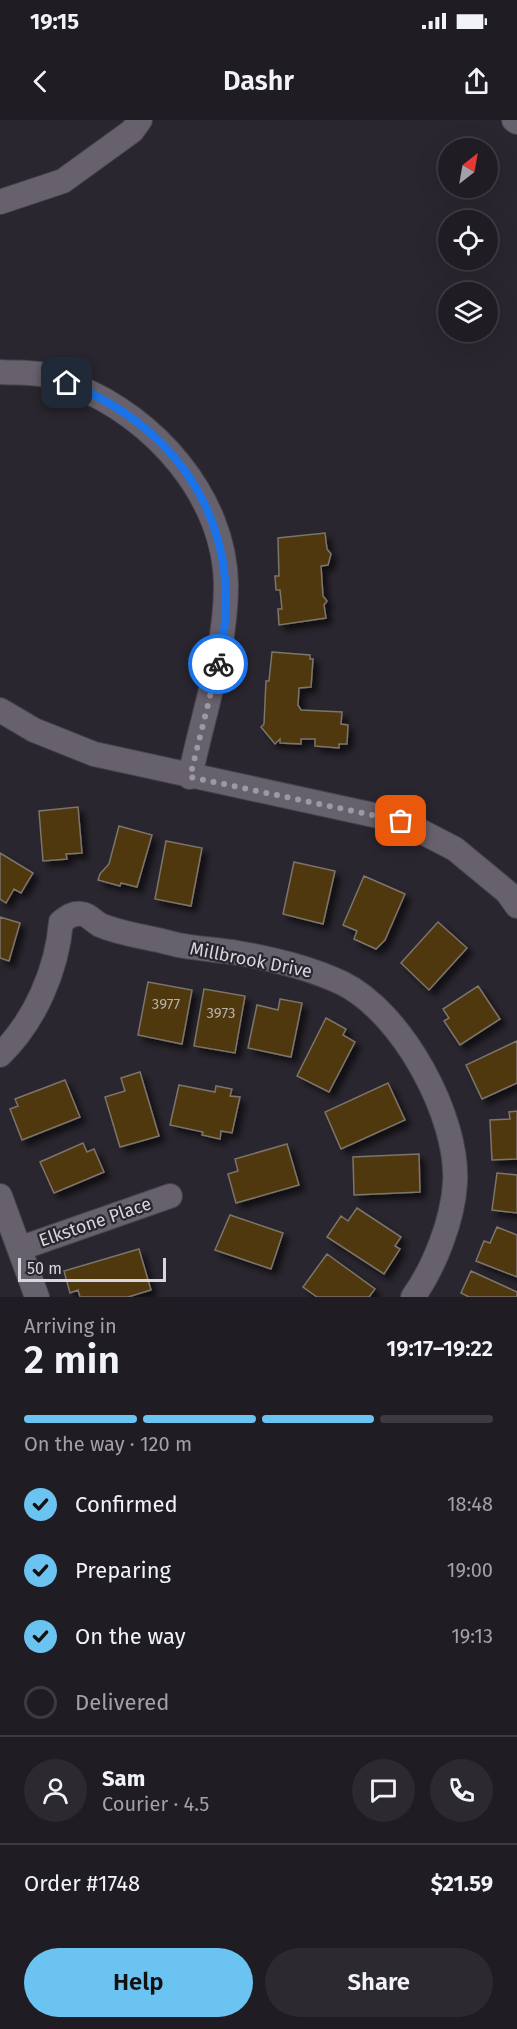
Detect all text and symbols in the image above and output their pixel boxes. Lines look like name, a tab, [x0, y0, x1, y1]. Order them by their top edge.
text: 19:15	[30, 8, 79, 35]
icon: back	[24, 65, 57, 98]
text: Dashr	[223, 65, 294, 97]
icon: share	[460, 65, 493, 98]
north arrow	[438, 138, 498, 198]
map controls	[438, 138, 498, 342]
button: locate	[438, 210, 498, 270]
button: layers	[438, 282, 498, 342]
pin	[41, 357, 92, 408]
icon: home	[50, 366, 83, 399]
courier	[188, 634, 248, 694]
icon: bike	[202, 648, 235, 681]
pin	[375, 795, 426, 846]
icon: bag	[384, 804, 417, 837]
street label: Millbrook Drive	[188, 937, 314, 983]
house number: 3977	[152, 995, 180, 1013]
house number: 3973	[207, 1004, 235, 1022]
street label: Elkstone Place	[36, 1192, 154, 1252]
scale bar	[18, 1255, 166, 1282]
text: 50 m	[27, 1259, 62, 1278]
text: Arriving in	[24, 1314, 117, 1338]
text: 19:17–19:22	[386, 1335, 493, 1362]
text: 2 min	[24, 1337, 120, 1383]
text: On the way · 120 m	[24, 1432, 192, 1456]
icon: check	[24, 1488, 57, 1521]
text: Confirmed	[75, 1491, 178, 1518]
text: 18:48	[447, 1492, 493, 1516]
icon: check	[24, 1554, 57, 1587]
text: Preparing	[75, 1557, 171, 1584]
text: 19:00	[447, 1558, 493, 1582]
icon: check	[24, 1620, 57, 1653]
text: On the way	[75, 1623, 186, 1650]
text: 19:13	[451, 1624, 493, 1648]
text: Delivered	[75, 1689, 170, 1716]
button: person	[24, 1759, 87, 1822]
button: chat	[352, 1759, 415, 1822]
button: phone	[430, 1759, 493, 1822]
text: Sam	[102, 1765, 145, 1792]
text: Courier · 4.5	[102, 1792, 209, 1816]
text: Order #1748	[24, 1870, 140, 1897]
text: $21.59	[431, 1870, 493, 1897]
button: Help	[24, 1948, 253, 2017]
button: Share	[265, 1948, 493, 2017]

